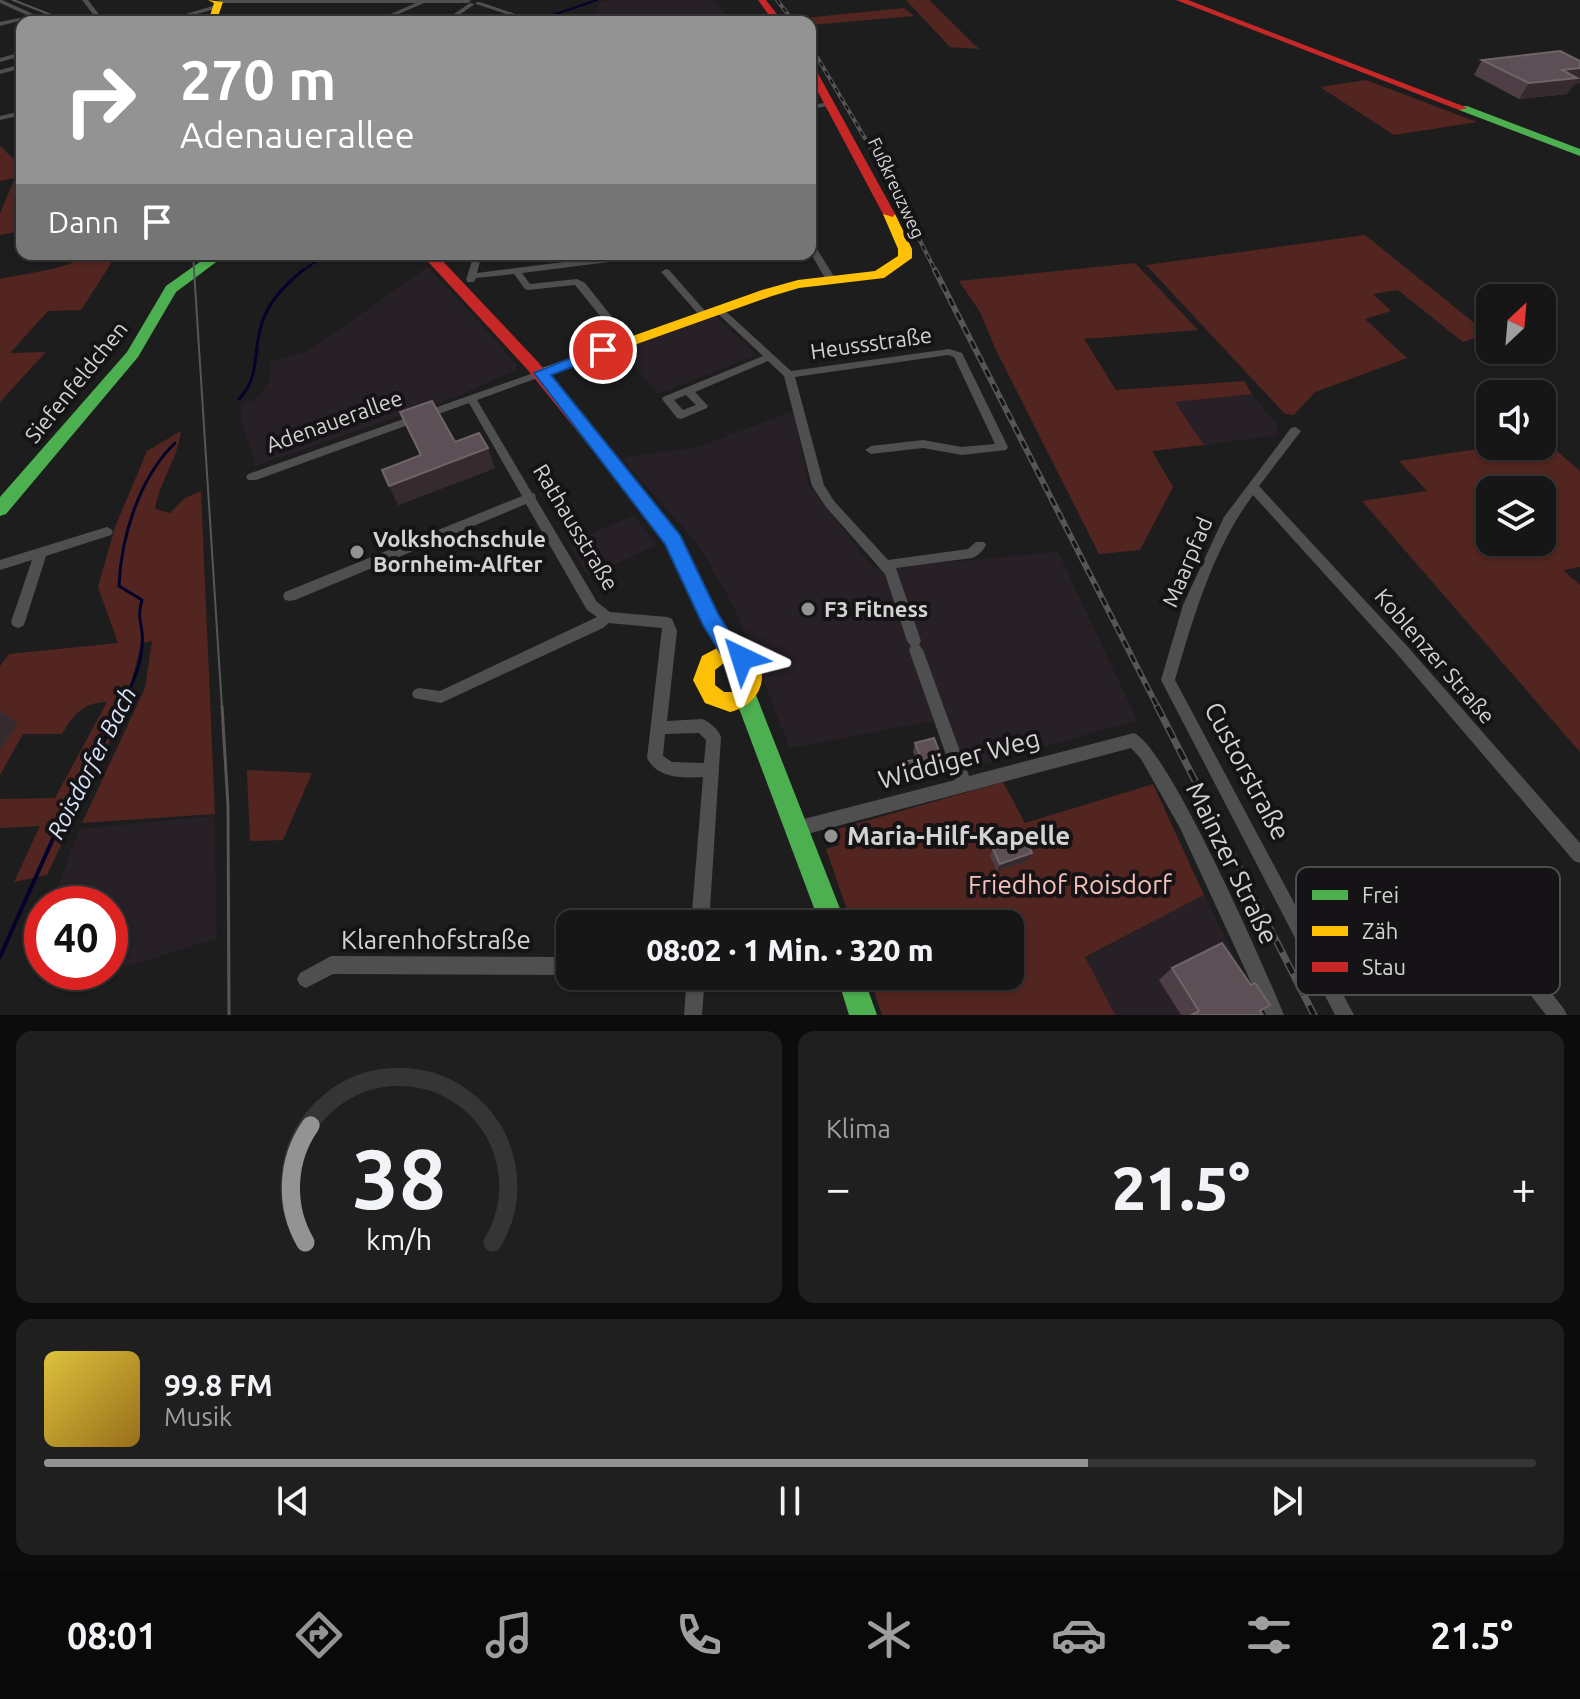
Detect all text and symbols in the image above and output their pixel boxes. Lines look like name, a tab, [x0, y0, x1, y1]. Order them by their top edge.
icon: right	[48, 48, 152, 152]
text: 270 m	[180, 48, 336, 111]
text: Adenauerallee	[180, 114, 415, 155]
street label: Fußkreuzweg	[865, 134, 929, 241]
icon: arrive	[135, 200, 179, 244]
text: Dann	[48, 205, 119, 239]
north arrow	[1476, 284, 1556, 364]
map controls	[1476, 284, 1556, 556]
street label: Siefenfeldchen	[19, 316, 132, 447]
pin	[569, 316, 637, 384]
street label: Heussstraße	[809, 322, 933, 363]
icon: arrive	[581, 328, 625, 372]
button: sound	[1476, 380, 1556, 460]
street label: Adenauerallee	[262, 384, 405, 457]
street label: Rathausstraße	[529, 459, 624, 594]
button: layers	[1476, 476, 1556, 556]
street label: Maarpfad	[1156, 513, 1217, 611]
place label: Volkshochschule Bornheim-Alfter	[373, 526, 546, 576]
marker: Volkshochschule Bornheim-Alfter	[348, 543, 366, 561]
street label: Koblenzer Straße	[1370, 583, 1501, 728]
place label: F3 Fitness	[824, 596, 928, 621]
marker: F3 Fitness	[799, 600, 817, 618]
position arrow	[700, 616, 784, 700]
water label: Roisdorfer Bach	[42, 682, 141, 843]
street label: Custorstraße	[1199, 697, 1296, 845]
street label: Widdiger Weg	[875, 723, 1043, 794]
street label: Mainzer Straße	[1181, 777, 1284, 948]
place label: Maria-Hilf-Kapelle	[847, 821, 1070, 850]
marker: Maria-Hilf-Kapelle	[822, 827, 840, 845]
legend	[1296, 867, 1560, 995]
park label: Friedhof Roisdorf	[968, 870, 1173, 899]
text: Frei	[1362, 882, 1399, 907]
speed limit sign: 40	[24, 886, 128, 990]
text: Zäh	[1362, 918, 1398, 943]
street label: Klarenhofstraße	[341, 925, 531, 954]
text: 08:02 · 1 Min. · 320 m	[646, 933, 934, 967]
text: Stau	[1362, 954, 1406, 979]
text: Klima	[826, 1114, 891, 1143]
text: 38	[352, 1131, 446, 1225]
text: 21.5°	[1112, 1154, 1250, 1221]
text: −	[826, 1163, 851, 1212]
text: +	[1511, 1163, 1536, 1212]
text: km/h	[366, 1223, 432, 1255]
text: 99.8 FM	[164, 1368, 273, 1402]
text: Musik	[164, 1402, 232, 1431]
icon: previous	[271, 1479, 315, 1523]
icon: pause	[768, 1479, 812, 1523]
icon: next	[1265, 1479, 1309, 1523]
icon: directions	[291, 1607, 347, 1663]
icon: music	[481, 1607, 537, 1663]
icon: phone	[671, 1607, 727, 1663]
icon: climate	[861, 1607, 917, 1663]
icon: car	[1051, 1607, 1107, 1663]
icon: filters	[1241, 1607, 1297, 1663]
text: 08:01	[67, 1615, 157, 1656]
text: 21.5°	[1430, 1615, 1513, 1656]

